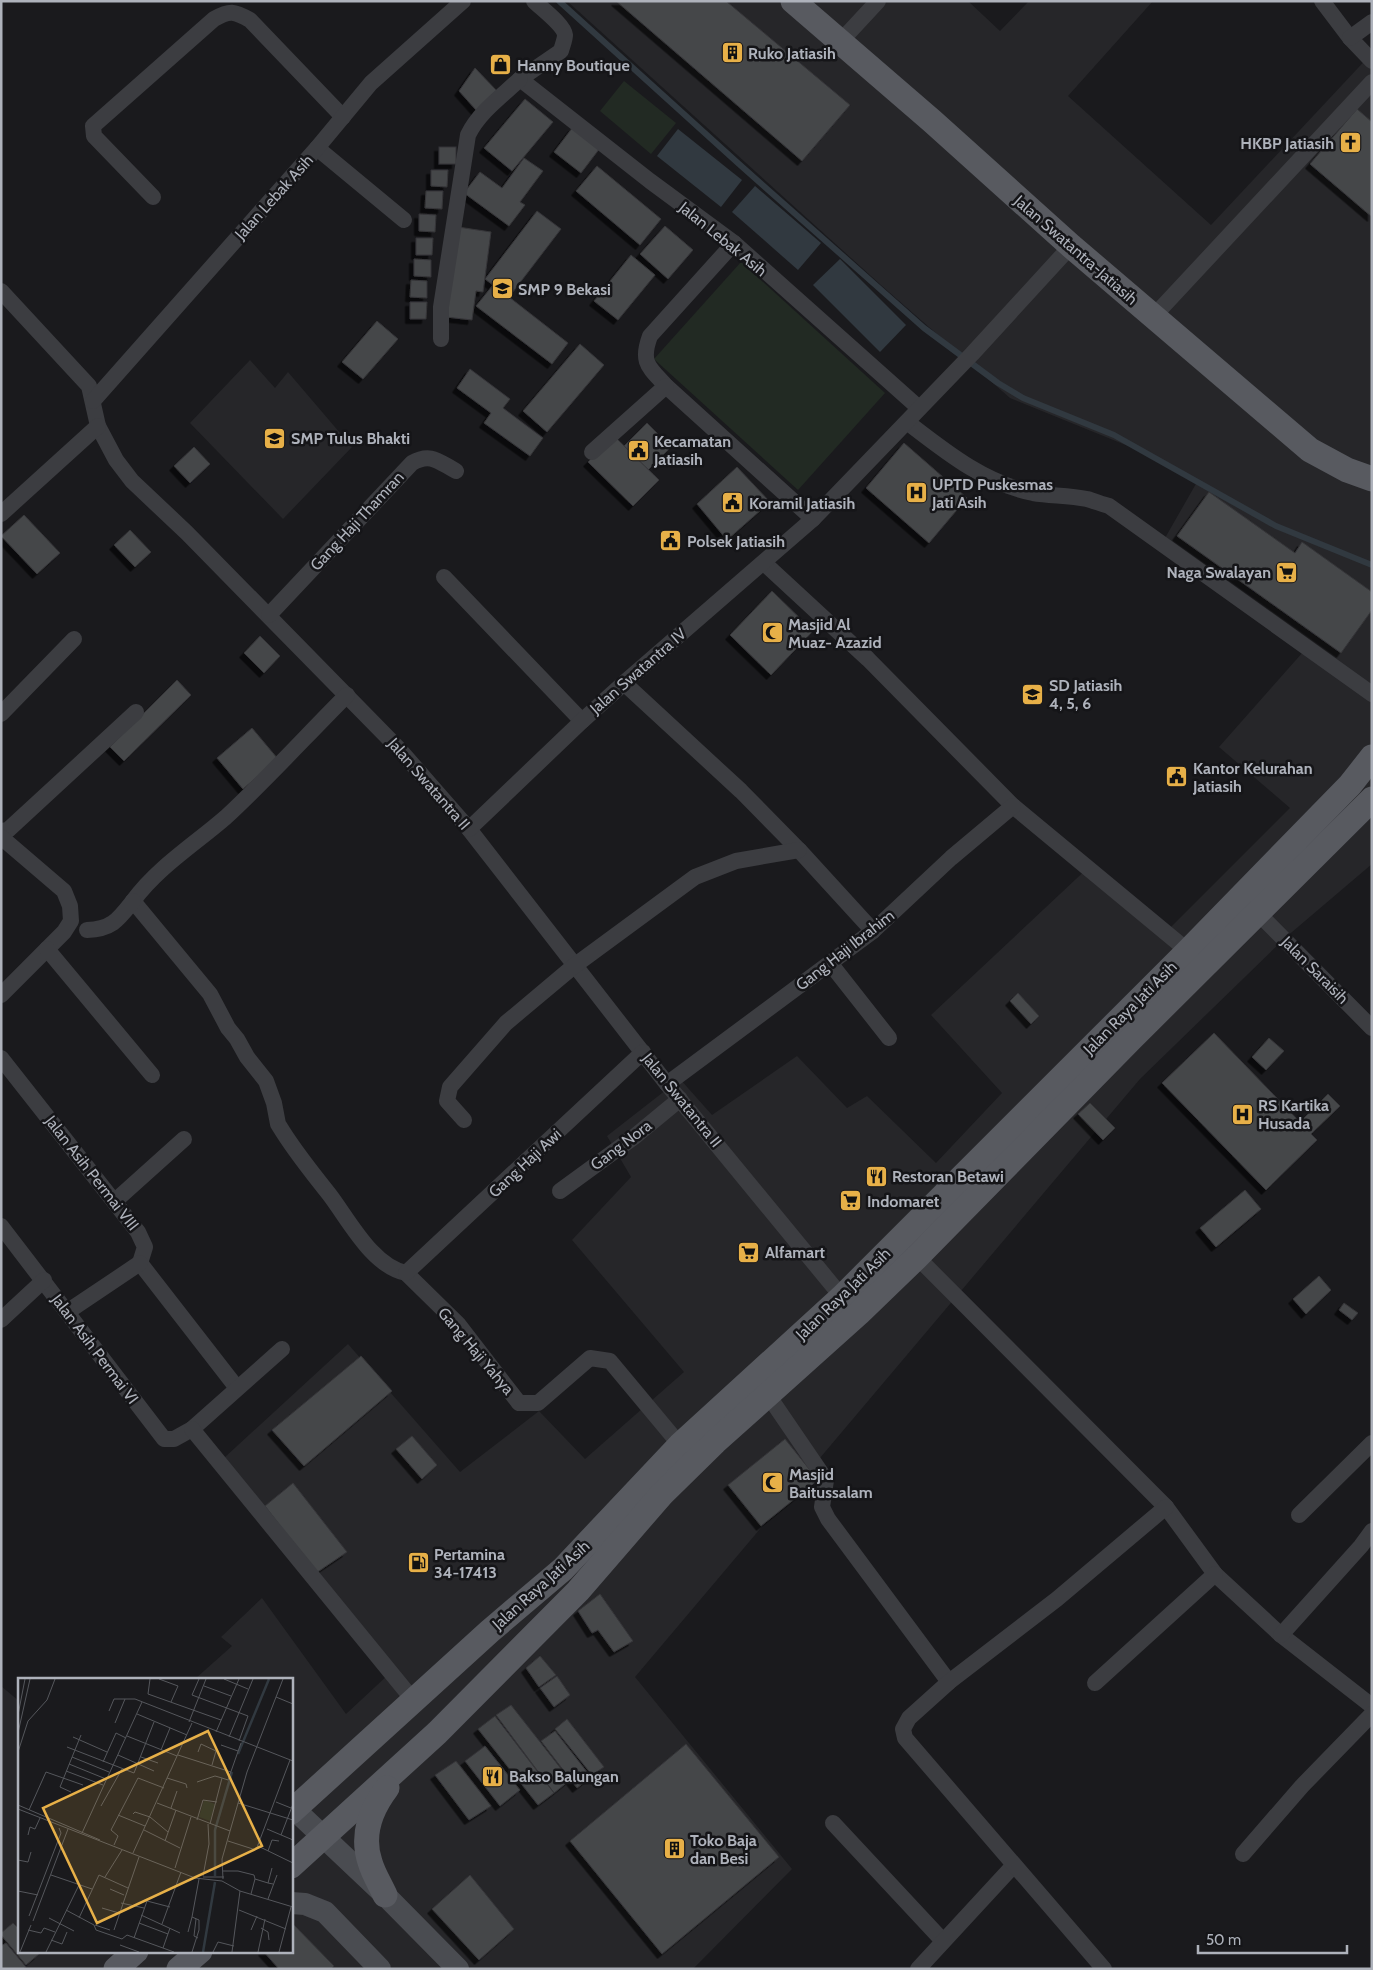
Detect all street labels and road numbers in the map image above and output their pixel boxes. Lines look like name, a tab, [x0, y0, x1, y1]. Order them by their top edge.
street label: Jalan Lebak Asih	[230, 151, 317, 244]
street label: Jalan Swatantra-Jatiasih	[1010, 191, 1142, 309]
street label: Jalan Lebak Asih	[674, 197, 771, 280]
street label: Gang Haji Thamran	[306, 467, 408, 574]
street label: Jalan Swatantra IV	[585, 624, 690, 719]
street label: Jalan Swatantra II	[383, 733, 474, 834]
street label: Gang Haji Ibrahim	[792, 906, 898, 994]
street label: Jalan Saraisih	[1277, 932, 1353, 1008]
street label: Jalan Raya Jati Asih	[1079, 957, 1181, 1059]
street label: Jalan Swatantra II	[638, 1048, 726, 1151]
street label: Jalan Asih Permai VIII	[41, 1111, 143, 1234]
street label: Gang Nora	[587, 1116, 655, 1174]
street label: Gang Haji Awi	[485, 1124, 565, 1202]
street label: Jalan Raya Jati Asih	[791, 1244, 894, 1345]
street label: Jalan Asih Permai VI	[47, 1290, 142, 1408]
street label: Gang Haji Yahya	[434, 1304, 518, 1399]
street label: Jalan Raya Jati Asih	[488, 1536, 593, 1634]

